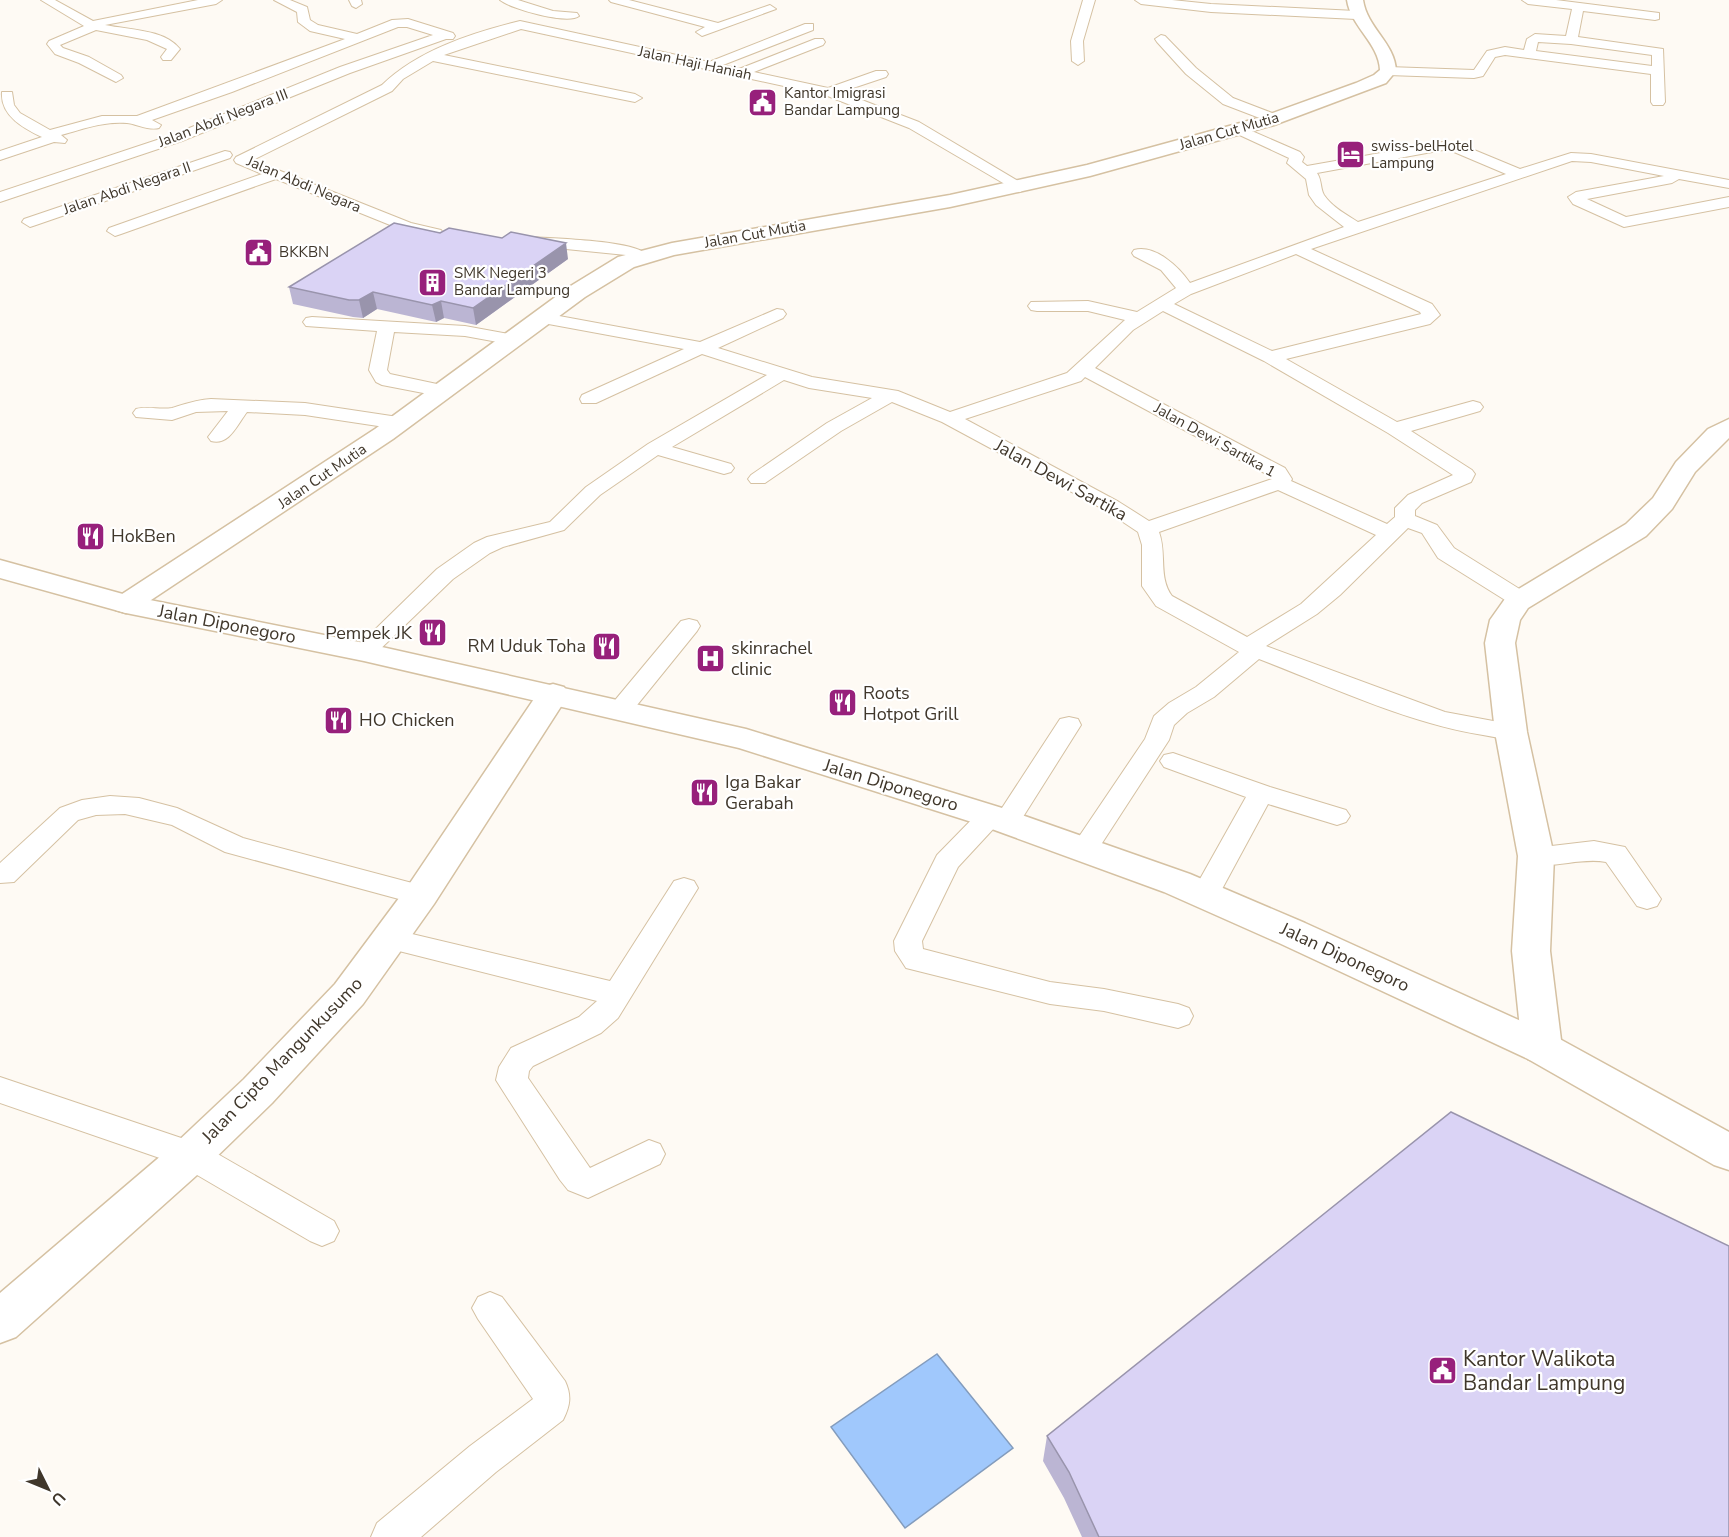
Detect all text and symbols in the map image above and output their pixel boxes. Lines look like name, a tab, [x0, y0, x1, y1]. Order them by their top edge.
street label: Jalan Haji Haniah	[635, 41, 754, 85]
place label: Kantor Imigrasi Bandar Lampung	[784, 83, 900, 120]
street label: Jalan Abdi Negara III	[154, 84, 291, 152]
public building icon: Kantor Imigrasi Bandar Lampung	[747, 86, 779, 118]
street label: Jalan Cut Mutia	[1176, 107, 1281, 155]
place label: swiss-belHotel Lampung	[1371, 136, 1474, 173]
hotel icon: swiss-belHotel Lampung	[1334, 139, 1366, 171]
street label: Jalan Abdi Negara	[243, 150, 364, 217]
street label: Jalan Abdi Negara II	[59, 157, 194, 220]
street label: Jalan Cut Mutia	[702, 215, 807, 253]
public building icon: BKKBN	[242, 236, 274, 268]
place label: BKKBN	[279, 242, 329, 262]
place label: SMK Negeri 3 Bandar Lampung	[454, 263, 570, 300]
building icon: SMK Negeri 3 Bandar Lampung	[417, 266, 449, 298]
street label: Jalan Dewi Sartika 1	[1150, 398, 1280, 482]
street label: Jalan Dewi Sartika	[989, 433, 1132, 526]
street label: Jalan Cut Mutia	[273, 439, 370, 514]
restaurant icon: HokBen	[74, 520, 106, 552]
place label: HokBen	[111, 524, 176, 548]
street label: Jalan Diponegoro	[155, 599, 298, 649]
restaurant icon: Pempek JK	[417, 617, 449, 649]
place label: Pempek JK	[325, 621, 413, 645]
restaurant icon: RM Uduk Toha	[591, 630, 623, 662]
place label: RM Uduk Toha	[467, 634, 586, 658]
place label: skinrachel clinic	[731, 636, 813, 681]
hospital icon: skinrachel clinic	[694, 642, 726, 674]
place label: Roots Hotpot Grill	[863, 681, 959, 726]
restaurant icon: Roots Hotpot Grill	[826, 687, 858, 719]
restaurant icon: HO Chicken	[322, 704, 354, 736]
place label: HO Chicken	[359, 708, 455, 732]
street label: Jalan Diponegoro	[820, 753, 961, 817]
place label: Iga Bakar Gerabah	[725, 770, 801, 815]
restaurant icon: Iga Bakar Gerabah	[688, 776, 720, 808]
street label: Jalan Diponegoro	[1276, 916, 1413, 997]
street label: Jalan Cipto Mangunkusumo	[196, 972, 368, 1149]
place label: Kantor Walikota Bandar Lampung	[1463, 1345, 1625, 1397]
public building icon: Kantor Walikota Bandar Lampung	[1426, 1355, 1458, 1387]
north arrow	[18, 1459, 78, 1519]
text: U	[46, 1487, 70, 1510]

